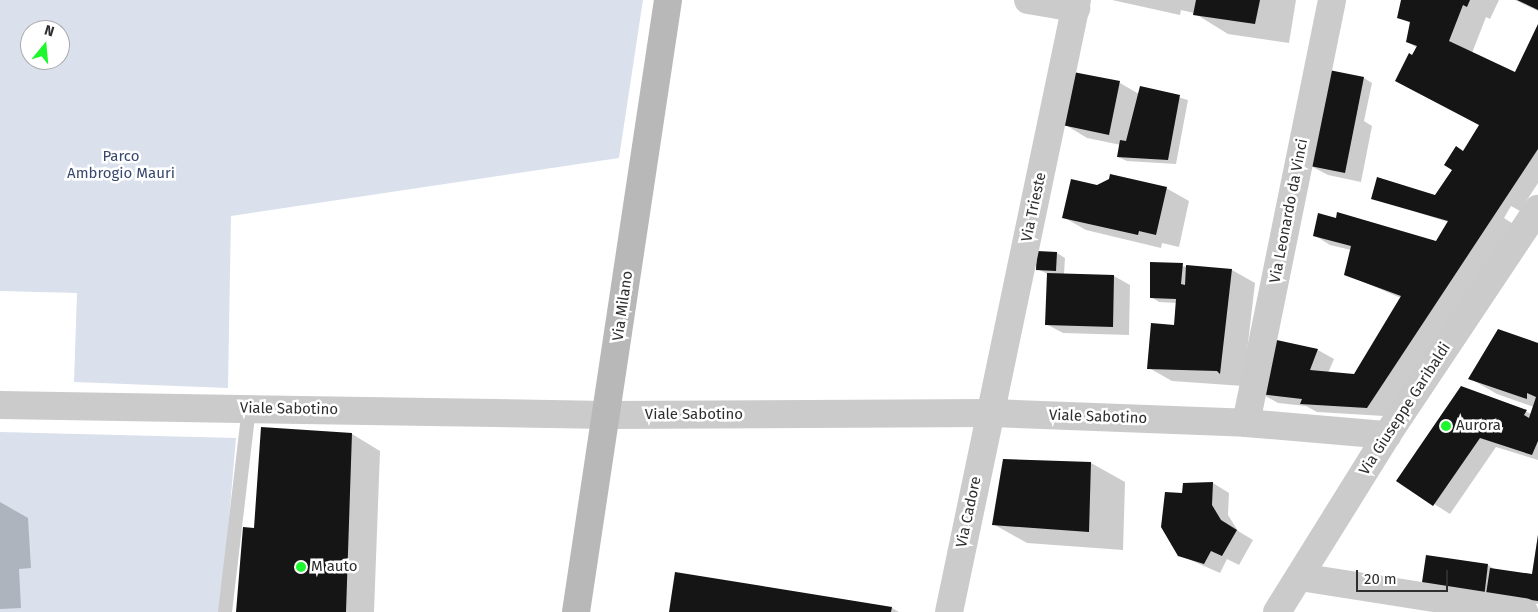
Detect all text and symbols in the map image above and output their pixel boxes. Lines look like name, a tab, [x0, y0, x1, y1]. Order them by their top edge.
north arrow	[20, 20, 70, 70]
text: N	[42, 22, 56, 41]
street label: Via Leonardo da Vinci	[1266, 137, 1312, 285]
park label: Parco Ambrogio Mauri	[67, 147, 175, 182]
street label: Via Trieste	[1018, 171, 1050, 243]
street label: Via Milano	[609, 270, 637, 342]
street label: Via Giuseppe Garibaldi	[1355, 339, 1455, 479]
street label: Viale Sabotino	[240, 399, 338, 419]
street label: Viale Sabotino	[645, 406, 743, 424]
street label: Viale Sabotino	[1049, 406, 1147, 428]
place label: Aurora	[1456, 417, 1501, 435]
marker: Aurora	[1440, 420, 1452, 432]
street label: Via Cadore	[953, 475, 985, 549]
place label: M auto	[311, 558, 357, 576]
scale bar	[1358, 560, 1450, 592]
marker: M auto	[295, 561, 307, 573]
text: 20 m	[1364, 570, 1397, 588]

